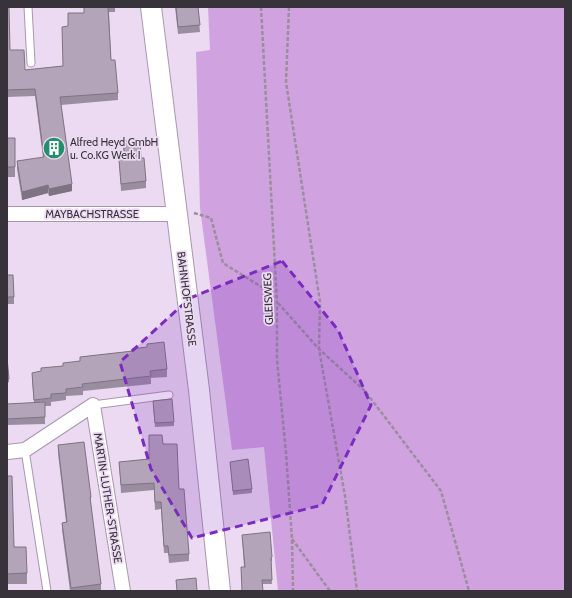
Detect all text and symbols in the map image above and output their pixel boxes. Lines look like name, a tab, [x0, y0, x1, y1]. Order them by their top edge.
building icon: Alfred Heyd GmbH u. Co.KG Werk I	[41, 135, 67, 161]
place label: Alfred Heyd GmbH u. Co.KG Werk I	[70, 135, 158, 162]
street label: MAYBACHSTRASSE	[45, 207, 139, 221]
street label: BAHNHOFSTRASSE	[174, 251, 200, 347]
street label: GLEISWEG	[260, 273, 276, 325]
street label: MARTIN-LUTHER-STRASSE	[91, 432, 125, 564]

